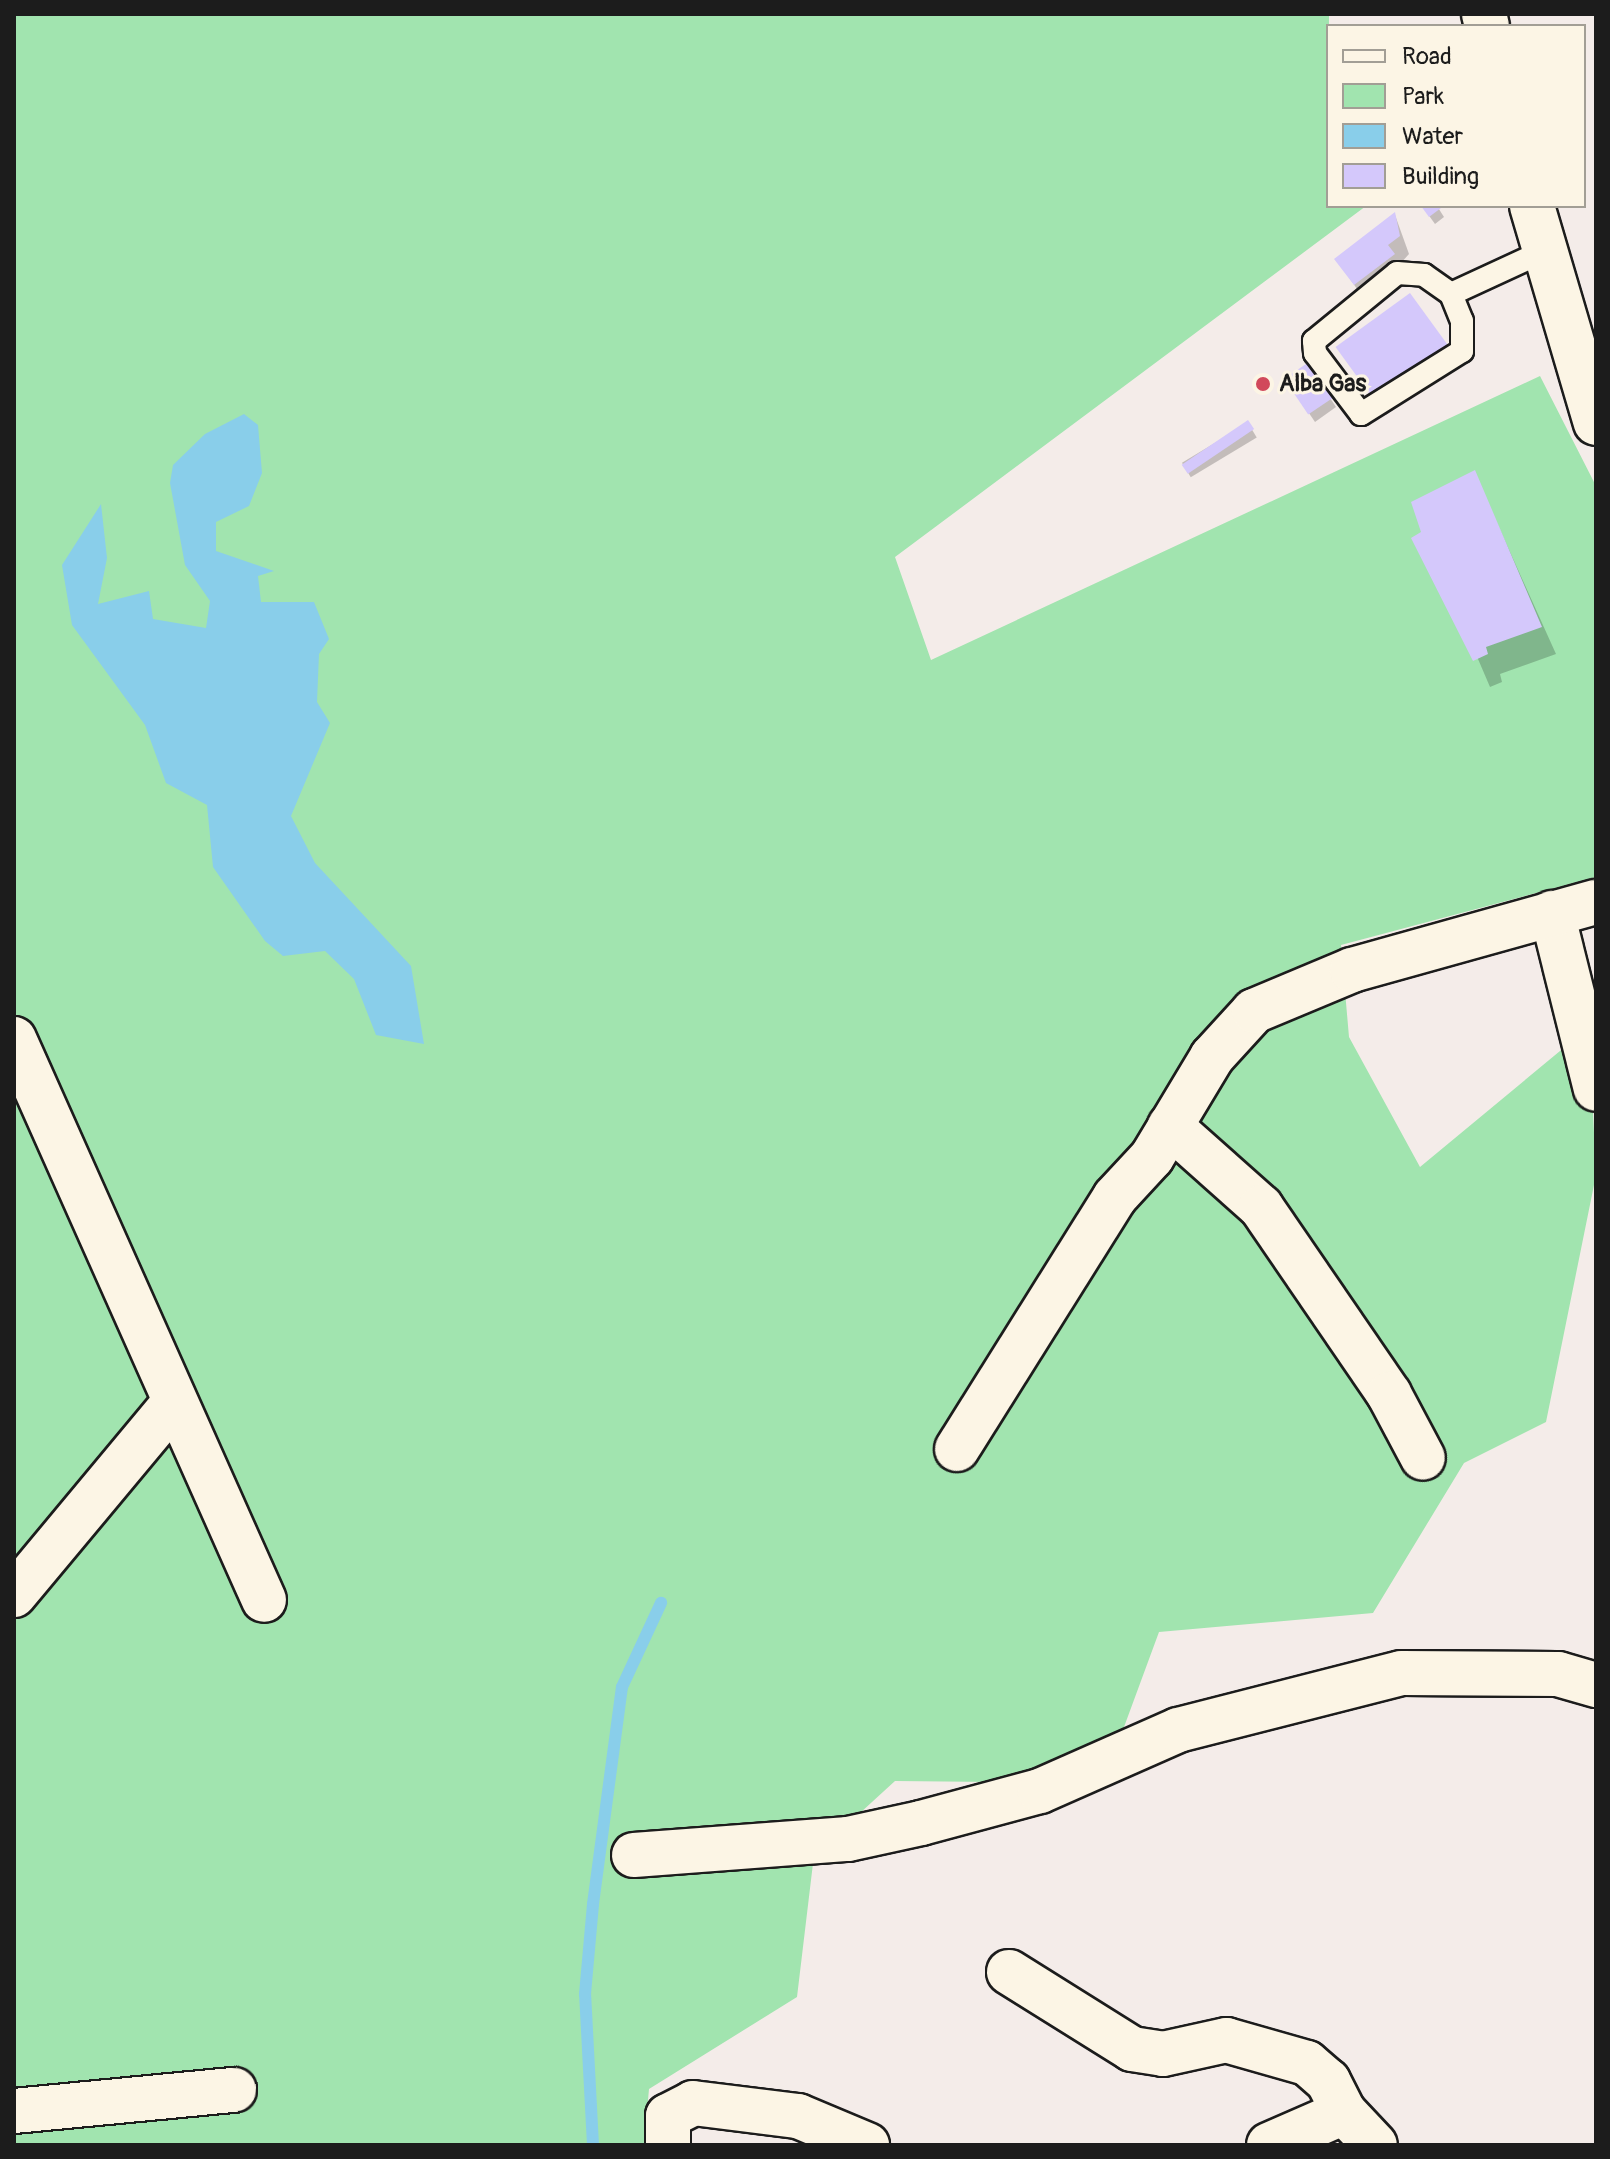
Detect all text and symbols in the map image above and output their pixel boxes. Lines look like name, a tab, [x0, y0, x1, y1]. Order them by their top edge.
legend	[1326, 24, 1586, 208]
text: Road	[1402, 42, 1452, 71]
text: Park	[1402, 82, 1444, 111]
text: Water	[1402, 122, 1463, 151]
text: Building	[1402, 162, 1479, 191]
place label: Alba Gas	[1279, 370, 1366, 398]
marker: Alba Gas	[1254, 375, 1272, 393]

